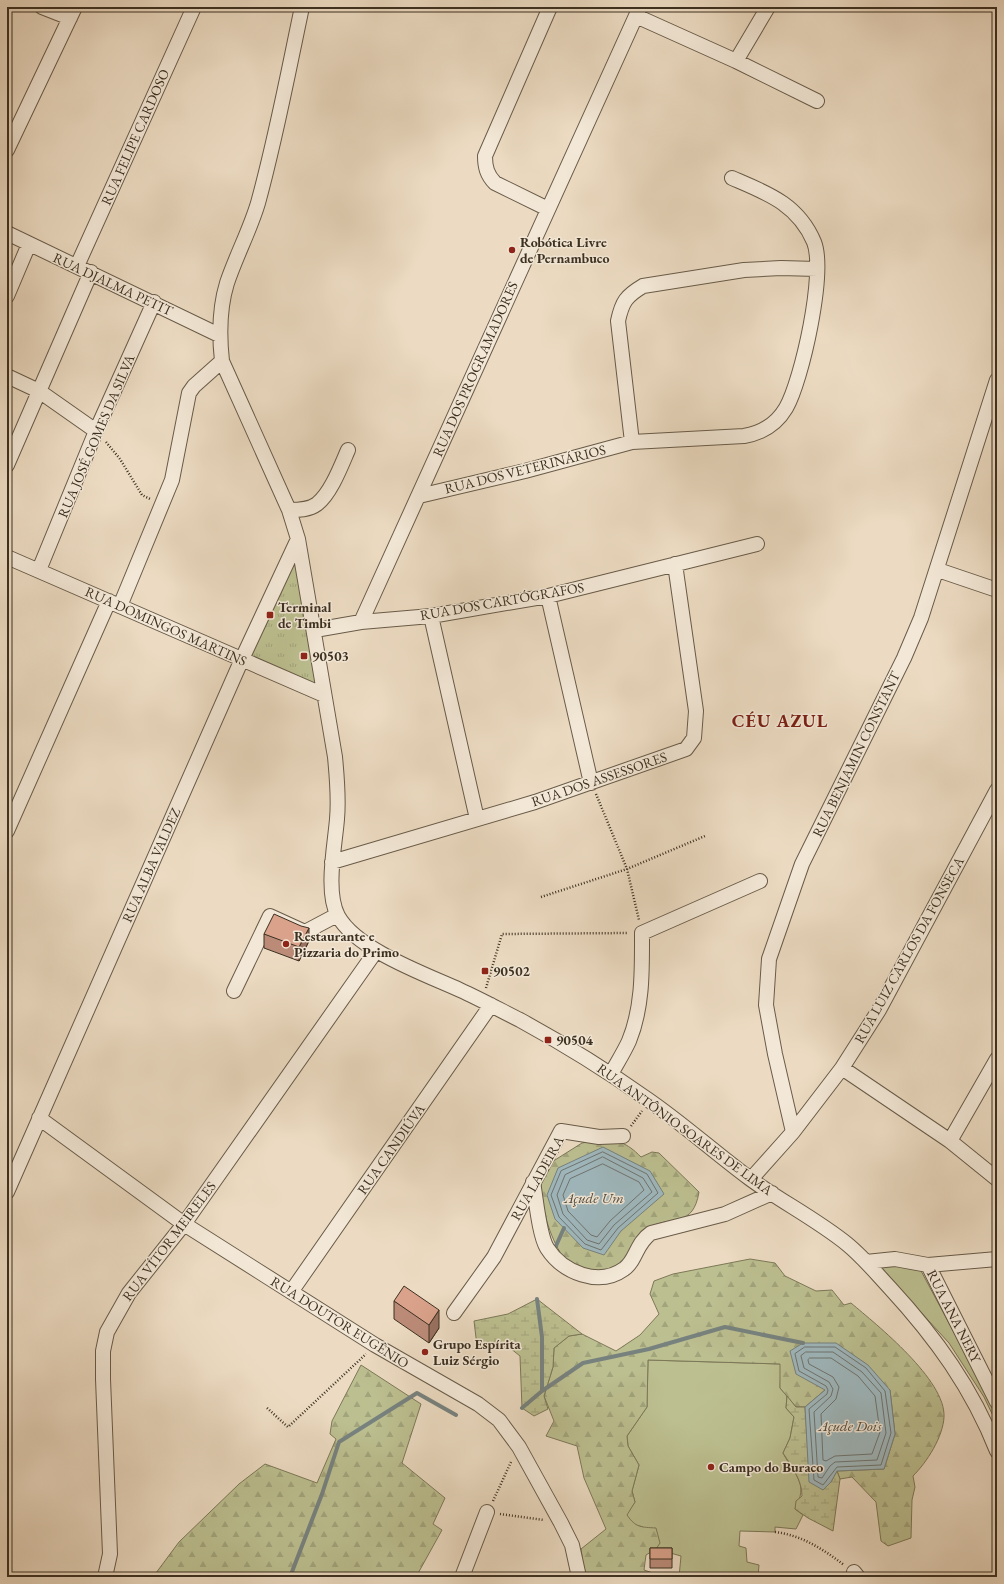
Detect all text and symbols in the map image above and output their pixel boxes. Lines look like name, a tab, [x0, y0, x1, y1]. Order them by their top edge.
street label: RUA FELIPE CARDOSO	[97, 66, 173, 208]
place label: Robótica Livre de Pernambuco	[520, 233, 610, 267]
marker: Robótica Livre de Pernambuco	[507, 245, 517, 255]
street label: RUA DJALMA PETIT	[50, 248, 176, 320]
street label: RUA DOS PROGRAMADORES	[428, 279, 522, 459]
street label: RUA JOSÉ GOMES DA SILVA	[53, 351, 139, 520]
street label: RUA DOS VETERINÁRIOS	[443, 440, 607, 498]
street label: RUA DOS CARTÓGRAFOS	[419, 578, 585, 624]
street label: RUA DOMINGOS MARTINS	[82, 582, 250, 670]
place label: Terminal de Timbi	[278, 598, 331, 632]
marker: Terminal de Timbi	[265, 610, 275, 620]
place label: 90503	[312, 647, 349, 665]
marker: 90503	[299, 651, 309, 661]
street label: RUA BENJAMIN CONSTANT	[808, 668, 904, 840]
district label: CÉU AZUL	[732, 709, 828, 732]
street label: RUA DOS ASSESSORES	[529, 747, 669, 811]
street label: RUA ALBA VALDEZ	[118, 804, 185, 925]
street label: RUA LUIZ CARLOS DA FONSECA	[850, 853, 968, 1046]
place label: Restaurante e Pizzaria do Primo	[294, 927, 399, 961]
marker: Restaurante e Pizzaria do Primo	[281, 939, 291, 949]
place label: 90502	[493, 962, 531, 980]
marker: 90502	[480, 966, 490, 976]
place label: 90504	[556, 1031, 594, 1049]
marker: 90504	[543, 1035, 553, 1045]
street label: RUA ANTÔNIO SOARES DE LIMA	[594, 1059, 777, 1199]
street label: RUA CANDIÚVA	[353, 1100, 429, 1198]
street label: RUA LADEIRA	[506, 1132, 568, 1224]
street label: RUA VÍTOR MEIRELES	[118, 1178, 220, 1304]
water label: Açude Um	[563, 1188, 624, 1207]
street label: RUA ANA NERY	[923, 1266, 986, 1366]
street label: RUA DOUTOR EUGÊNIO	[267, 1272, 413, 1372]
place label: Grupo Espírita Luiz Sérgio	[433, 1335, 522, 1369]
marker: Grupo Espírita Luiz Sérgio	[420, 1347, 430, 1357]
water label: Açude Dois	[818, 1416, 882, 1435]
place label: Campo do Buraco	[719, 1458, 823, 1476]
marker: Campo do Buraco	[706, 1462, 716, 1472]

